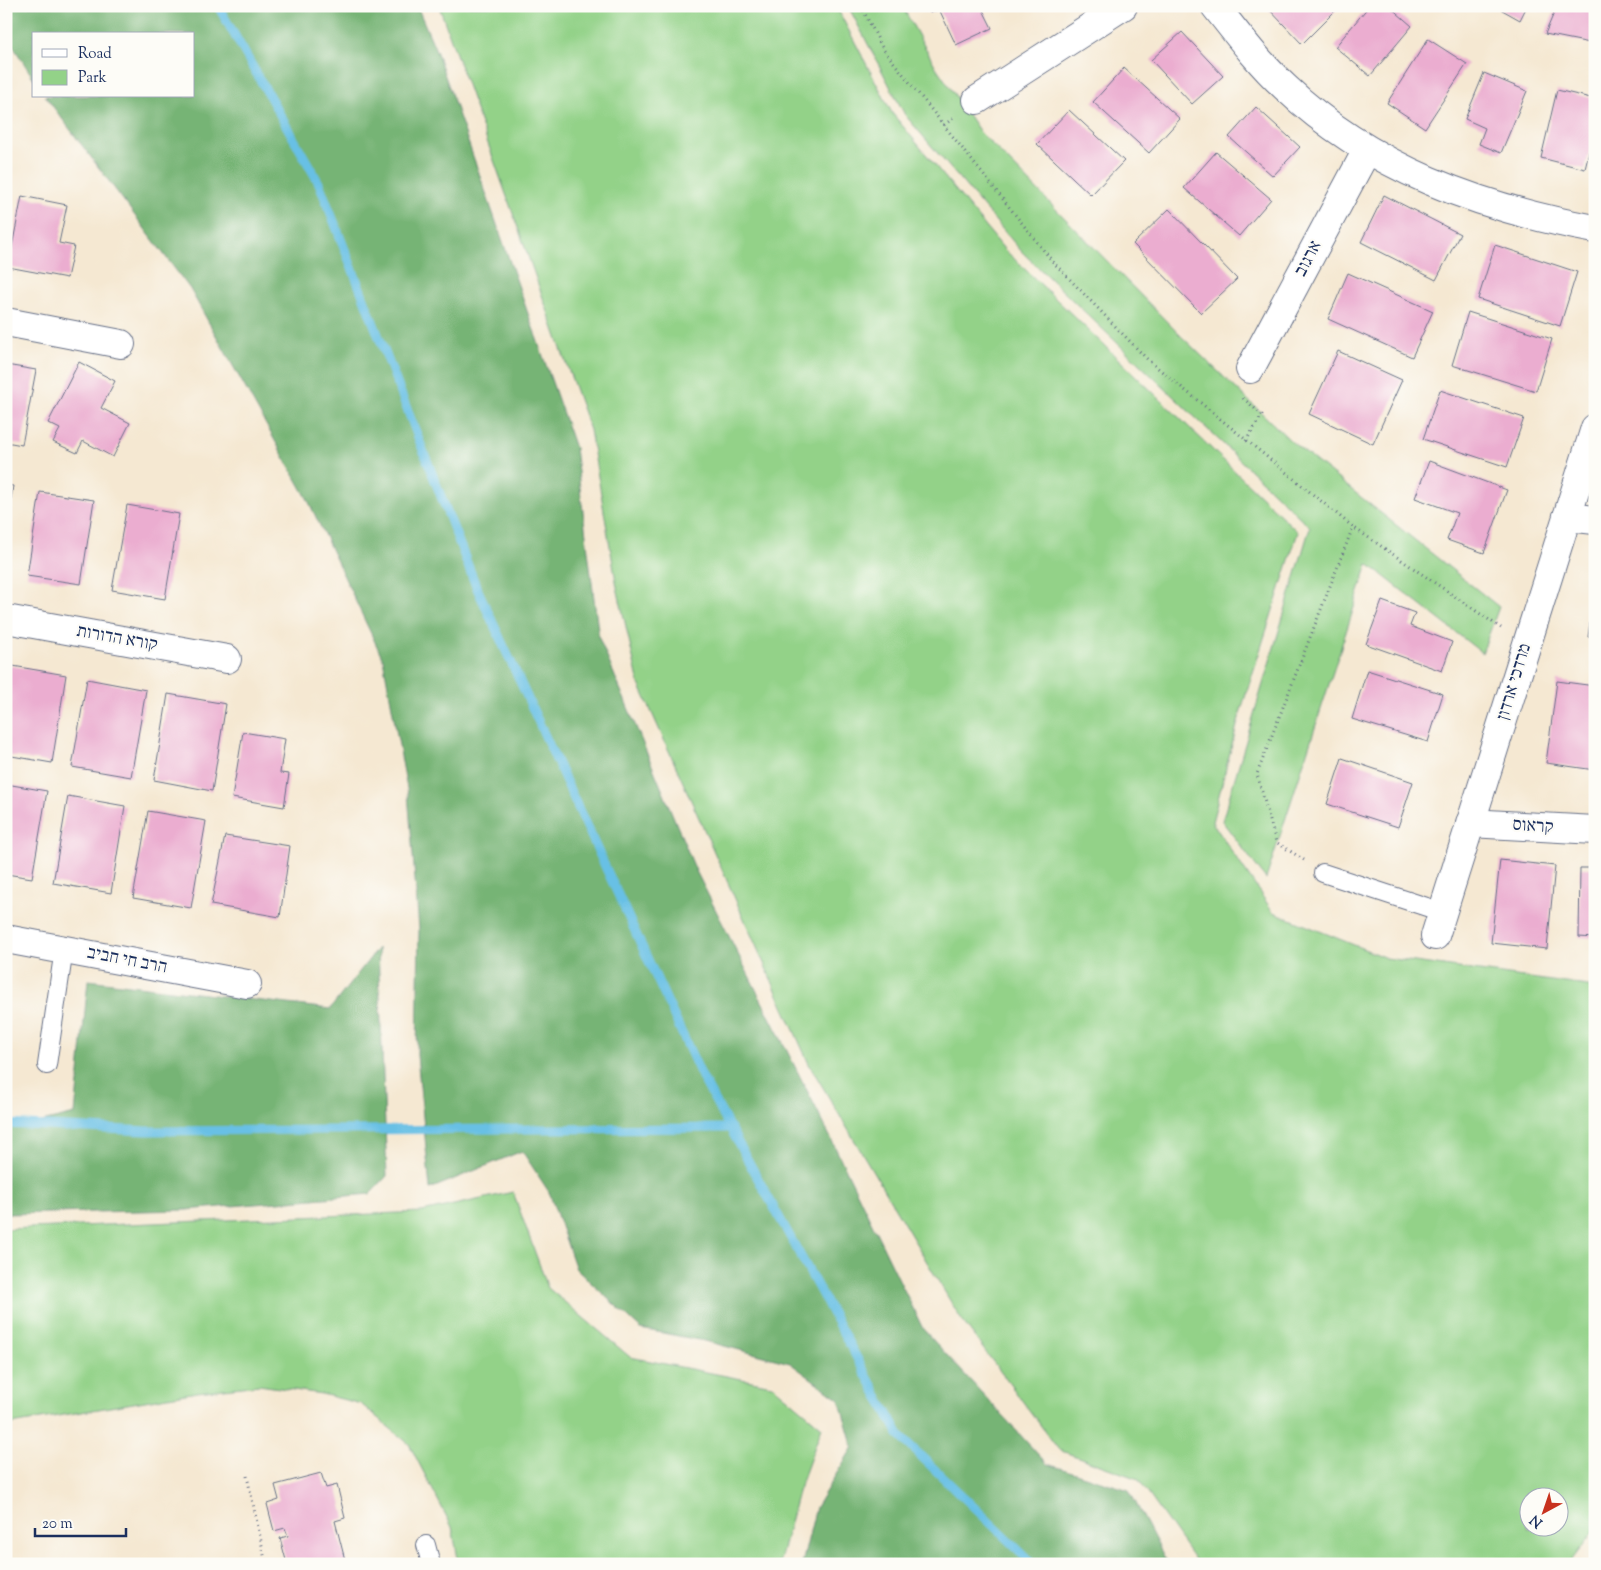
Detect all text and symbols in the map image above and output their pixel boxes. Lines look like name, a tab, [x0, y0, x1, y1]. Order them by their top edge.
legend	[32, 32, 195, 98]
text: Road	[78, 44, 112, 65]
text: Park	[78, 68, 107, 89]
street label: ארגוב	[1289, 236, 1329, 282]
street label: קורא הדורות	[74, 619, 160, 659]
street label: מרדכי ארדון	[1491, 640, 1539, 724]
street label: קראוס	[1512, 813, 1554, 841]
street label: הרב חי חביב	[85, 940, 169, 982]
north arrow	[1518, 1488, 1568, 1538]
scale bar	[35, 1505, 126, 1537]
text: N	[1526, 1509, 1548, 1532]
text: 20 m	[42, 1514, 73, 1535]

